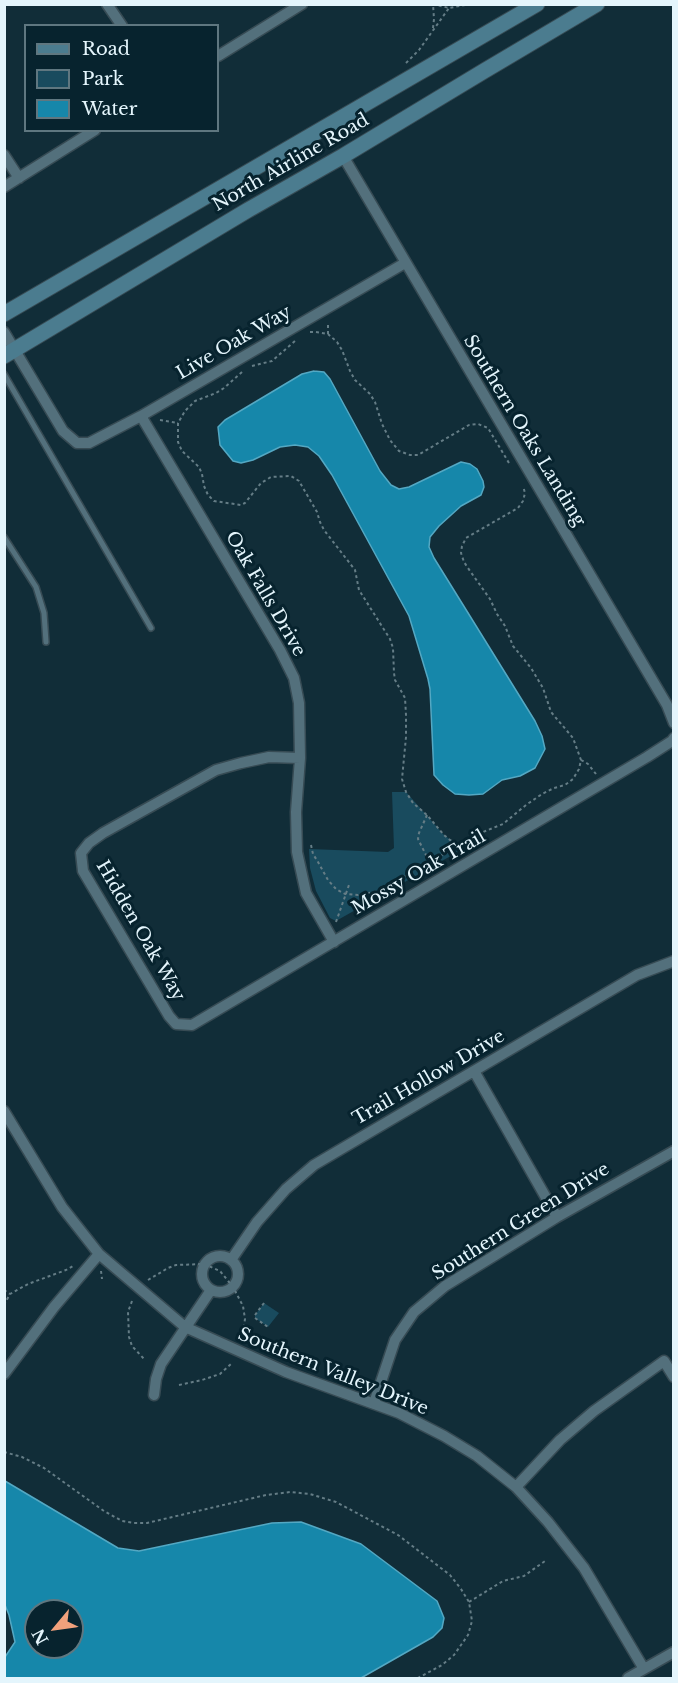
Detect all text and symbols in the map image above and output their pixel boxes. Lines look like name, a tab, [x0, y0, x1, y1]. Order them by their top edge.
legend	[24, 24, 219, 132]
text: Road	[82, 38, 130, 60]
text: Park	[82, 68, 124, 90]
text: Water	[82, 98, 137, 120]
street label: North Airline Road	[209, 109, 373, 217]
street label: Live Oak Way	[173, 301, 295, 385]
street label: Southern Oaks Landing	[458, 331, 590, 531]
street label: Oak Falls Drive	[220, 528, 310, 660]
street label: Mossy Oak Trail	[348, 826, 490, 920]
street label: Hidden Oak Way	[91, 857, 189, 1005]
street label: Trail Hollow Drive	[349, 1026, 509, 1130]
street label: Southern Green Drive	[428, 1159, 614, 1285]
street label: Southern Valley Drive	[235, 1324, 431, 1420]
north arrow	[24, 1599, 84, 1659]
text: N	[28, 1625, 52, 1648]

